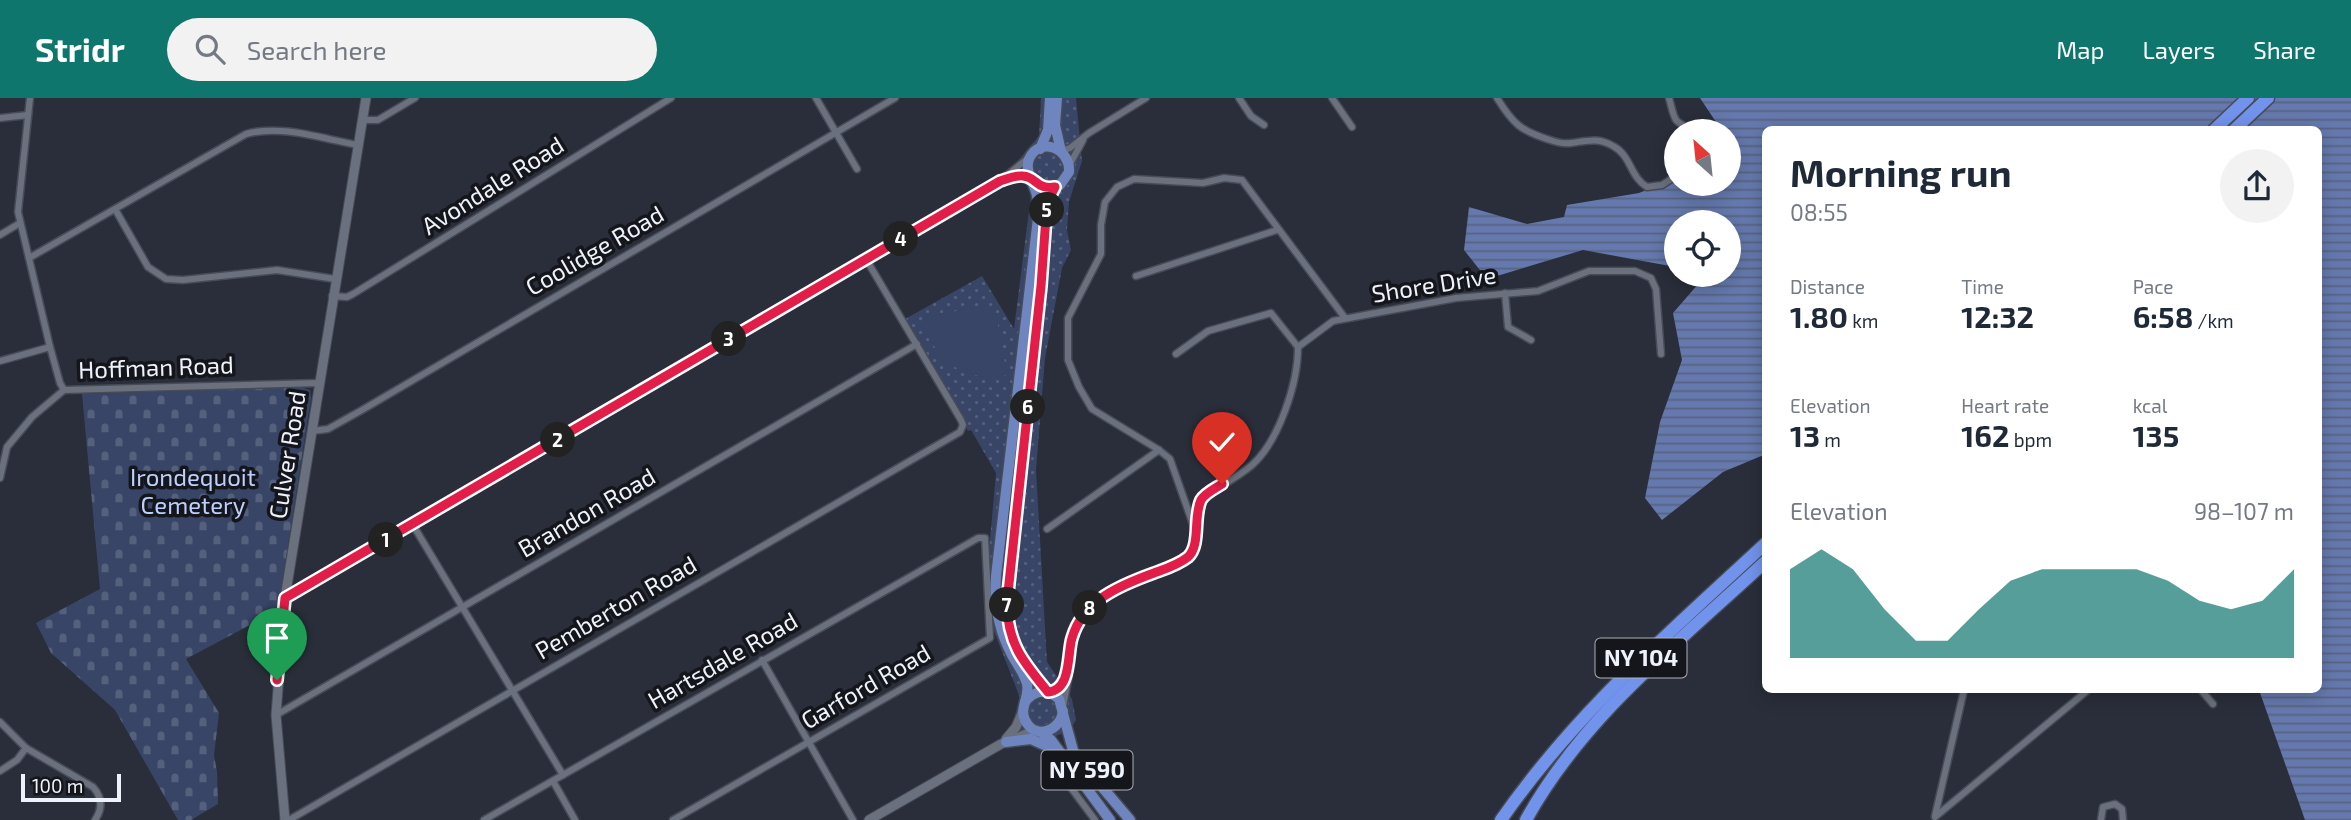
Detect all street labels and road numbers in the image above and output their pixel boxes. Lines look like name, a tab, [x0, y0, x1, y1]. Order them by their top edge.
street label: Avondale Road	[416, 129, 569, 240]
street label: Coolidge Road	[520, 198, 668, 301]
street label: Shore Drive	[1369, 259, 1498, 308]
street label: Hoffman Road	[78, 349, 234, 384]
street label: Culver Road	[262, 389, 311, 521]
street label: Brandon Road	[512, 461, 660, 563]
street label: Pemberton Road	[529, 549, 701, 665]
street label: Hartsdale Road	[642, 605, 802, 714]
street label: Garford Road	[796, 637, 935, 734]
road number: NY 104	[1596, 638, 1686, 678]
road number: NY 590	[1042, 750, 1132, 790]

